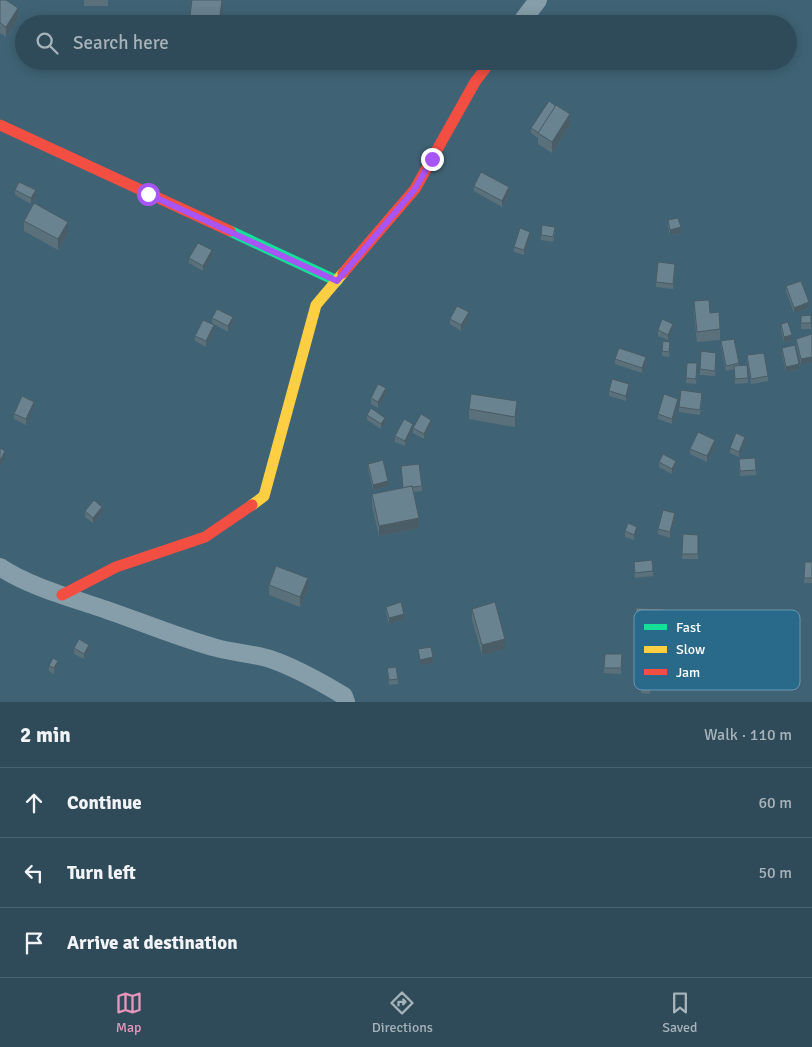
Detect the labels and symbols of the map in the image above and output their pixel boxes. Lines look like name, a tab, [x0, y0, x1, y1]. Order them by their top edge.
route end	[421, 148, 444, 171]
route start	[137, 183, 160, 206]
legend	[634, 610, 800, 690]
text: Fast	[676, 619, 701, 636]
text: Slow	[676, 641, 705, 658]
text: Jam	[676, 664, 700, 681]

